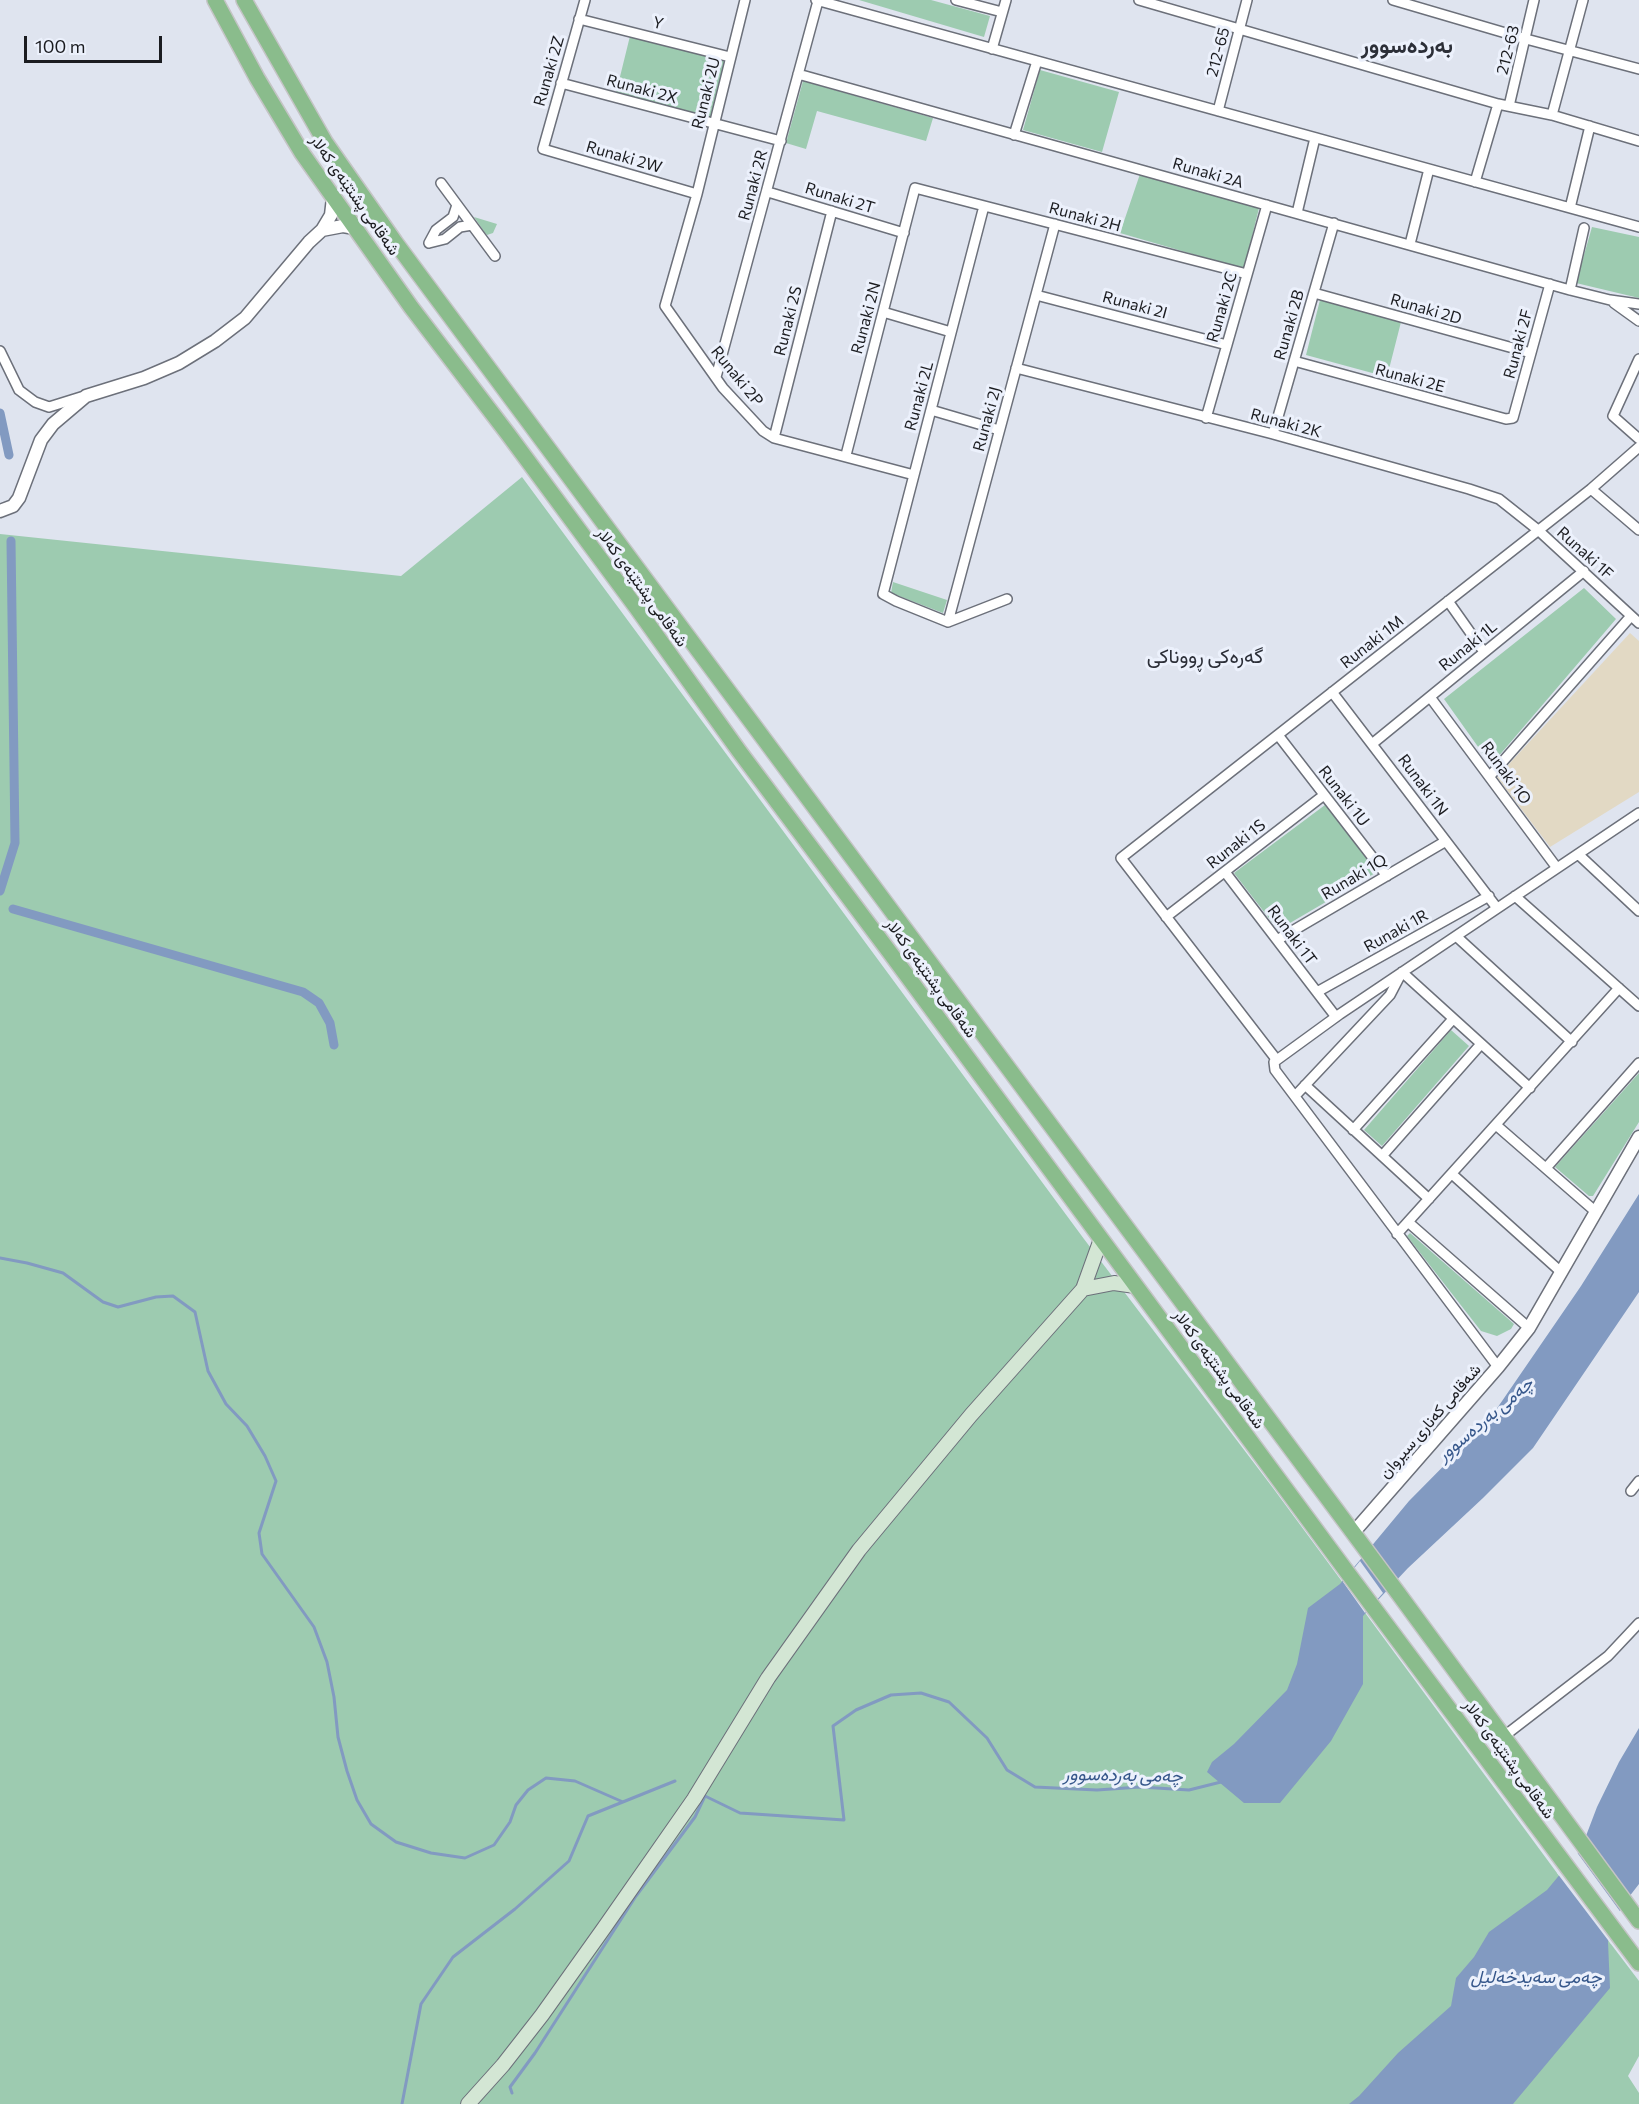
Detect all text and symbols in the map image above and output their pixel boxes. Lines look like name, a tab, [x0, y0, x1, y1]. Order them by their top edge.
street label: Y	[651, 12, 665, 34]
street label: 212-63	[1493, 23, 1523, 77]
scale bar	[27, 24, 165, 62]
street label: 212-65	[1202, 25, 1234, 79]
street label: Runaki 2Z	[530, 33, 568, 109]
district label: بەردەسوور	[1361, 33, 1453, 59]
text: 100 m	[35, 35, 85, 57]
street label: Runaki 2U	[688, 55, 724, 131]
street label: Runaki 2X	[604, 70, 680, 108]
street label: شەقامی پشتێنەی کەلار	[306, 131, 404, 259]
street label: Runaki 2W	[584, 137, 664, 177]
street label: Runaki 2R	[734, 147, 772, 223]
street label: Runaki 2A	[1170, 154, 1246, 192]
street label: Runaki 2T	[803, 178, 877, 218]
street label: Runaki 2H	[1047, 198, 1123, 236]
street label: Runaki 2C	[1203, 269, 1241, 345]
street label: Runaki 2N	[847, 280, 885, 356]
street label: Runaki 2S	[770, 284, 806, 358]
street label: Runaki 2I	[1100, 287, 1170, 323]
street label: Runaki 2B	[1270, 288, 1308, 362]
street label: Runaki 2D	[1388, 290, 1464, 328]
street label: Runaki 2F	[1500, 307, 1536, 381]
street label: Runaki 2P	[707, 342, 767, 410]
street label: Runaki 2L	[901, 359, 937, 433]
street label: Runaki 2E	[1373, 359, 1447, 397]
street label: Runaki 2J	[969, 384, 1005, 454]
street label: Runaki 2K	[1248, 404, 1324, 442]
street label: Runaki 1F	[1553, 523, 1617, 583]
street label: شەقامی پشتێنەی کەلار	[592, 524, 692, 650]
street label: Runaki 1M	[1336, 611, 1408, 673]
street label: Runaki 1L	[1435, 617, 1501, 675]
district label: گەرەکی ڕووناکی	[1147, 644, 1263, 668]
street label: Runaki 1O	[1477, 738, 1535, 808]
street label: Runaki 1N	[1394, 751, 1452, 819]
street label: Runaki 1U	[1314, 762, 1374, 830]
street label: Runaki 1S	[1203, 815, 1269, 873]
street label: Runaki 1Q	[1318, 850, 1390, 904]
street label: Runaki 1T	[1263, 901, 1321, 969]
street label: Runaki 1R	[1361, 906, 1431, 956]
street label: شەقامی پشتێنەی کەلار	[881, 915, 981, 1041]
street label: شەقامی پشتێنەی کەلار	[1169, 1306, 1269, 1432]
street label: شەقامی کەناری سیروان	[1375, 1360, 1485, 1482]
water label: چەمی بەردەسوور	[1432, 1372, 1538, 1466]
street label: شەقامی پشتێنەی کەلار	[1459, 1696, 1559, 1822]
water label: چەمی بەردەسوور	[1063, 1763, 1183, 1787]
water label: چەمی سەیدخەلیل	[1471, 1966, 1601, 1988]

